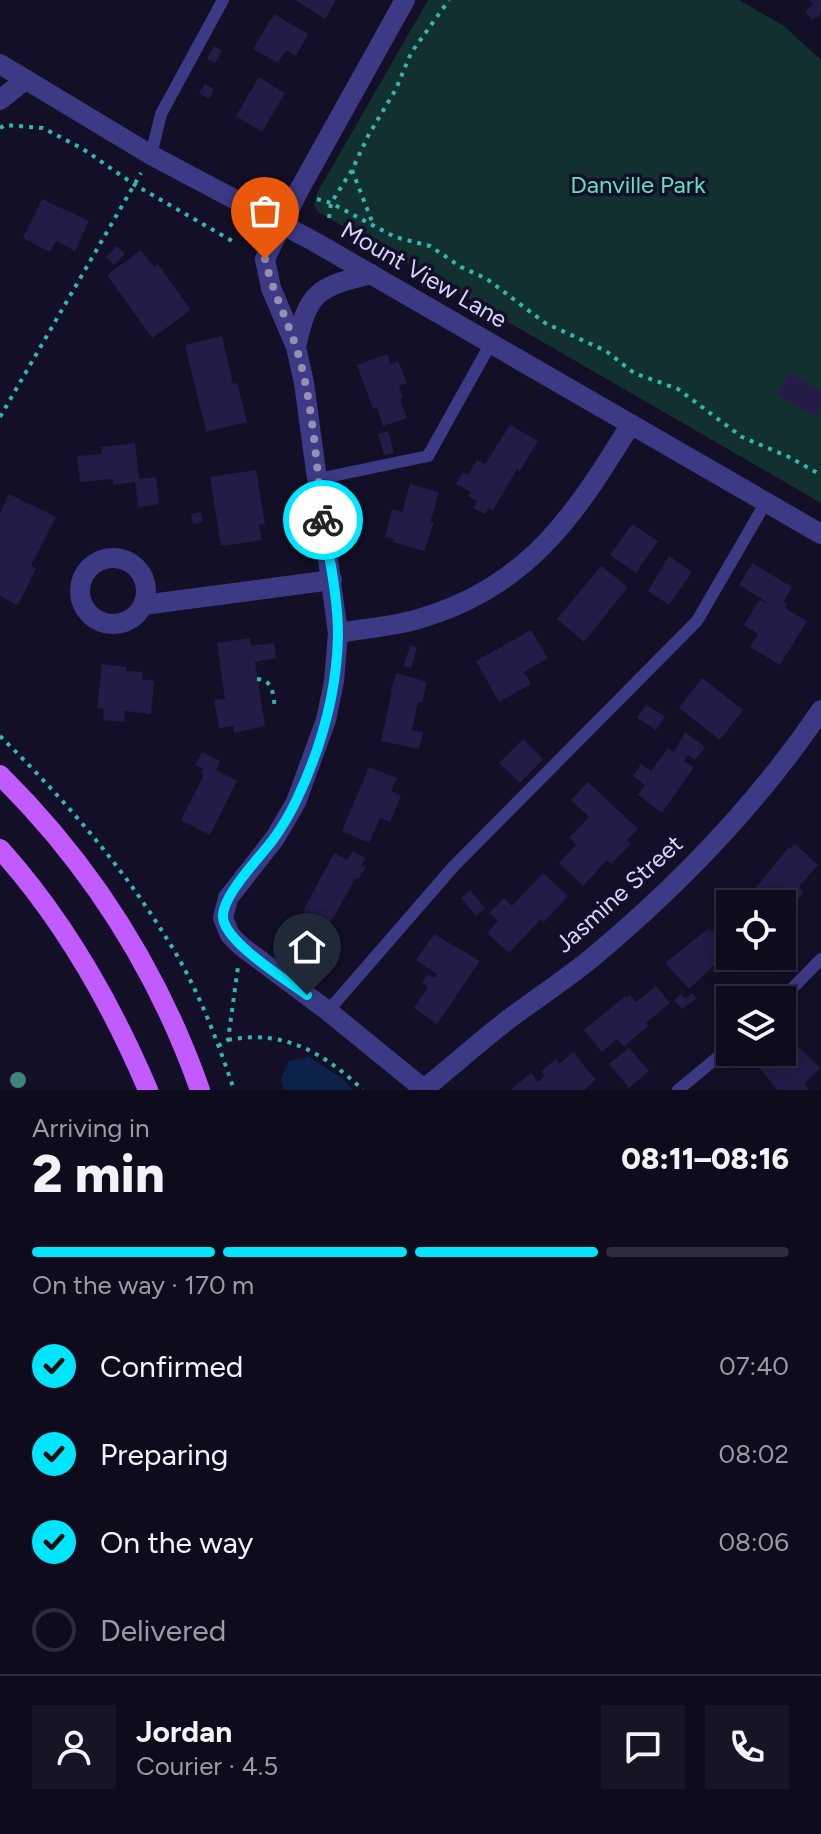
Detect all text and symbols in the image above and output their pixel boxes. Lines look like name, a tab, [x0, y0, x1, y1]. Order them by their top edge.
park label: Danville Park	[570, 170, 706, 199]
pin	[231, 177, 299, 259]
icon: bag	[243, 189, 287, 233]
street label: Mount View Lane	[336, 215, 512, 334]
courier	[283, 480, 363, 560]
icon: bike	[301, 498, 345, 542]
street label: Jasmine Street	[549, 829, 688, 958]
map controls	[716, 890, 796, 1066]
button: locate	[716, 890, 796, 970]
pin	[273, 913, 341, 995]
icon: home	[285, 925, 329, 969]
button: layers	[716, 986, 796, 1066]
text: Arriving in	[32, 1112, 150, 1144]
text: 08:11–08:16	[621, 1140, 789, 1177]
text: 2 min	[32, 1143, 165, 1205]
text: On the way · 170 m	[32, 1269, 254, 1301]
icon: check	[32, 1344, 76, 1388]
text: Confirmed	[100, 1348, 243, 1385]
text: 07:40	[719, 1350, 789, 1382]
icon: check	[32, 1432, 76, 1476]
text: Preparing	[100, 1436, 228, 1473]
text: 08:02	[719, 1438, 789, 1470]
icon: check	[32, 1520, 76, 1564]
text: On the way	[100, 1524, 253, 1561]
text: 08:06	[718, 1526, 789, 1558]
text: Delivered	[100, 1612, 226, 1649]
button: person	[32, 1705, 116, 1789]
button: chat	[601, 1705, 685, 1789]
button: phone	[705, 1705, 789, 1789]
text: Jordan	[136, 1713, 232, 1750]
text: Courier · 4.5	[136, 1750, 278, 1782]

